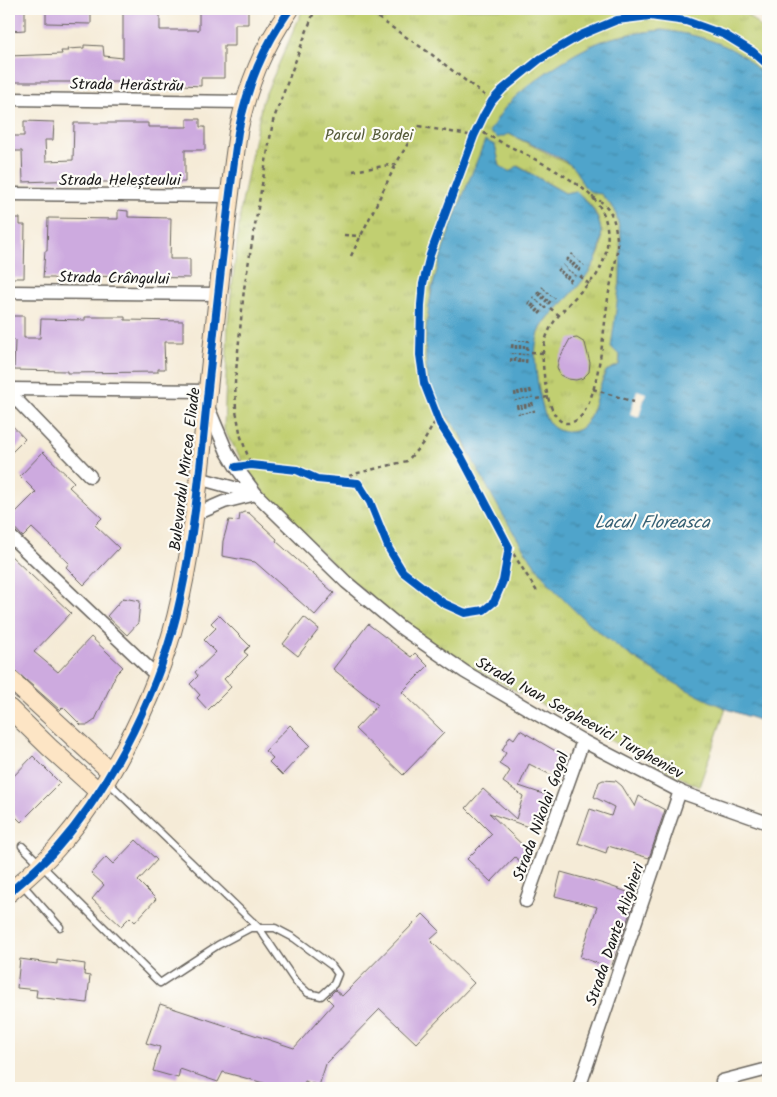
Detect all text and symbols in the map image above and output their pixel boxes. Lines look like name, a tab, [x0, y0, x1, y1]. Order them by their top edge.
street label: Strada Herăstrău	[70, 72, 184, 99]
park label: Parcul Bordei	[325, 123, 414, 148]
street label: Strada Heleșteului	[59, 168, 182, 193]
street label: Strada Crângului	[58, 265, 171, 292]
street label: Bulevardul Mircea Eliade	[163, 386, 208, 552]
water label: Lacul Floreasca	[594, 509, 711, 538]
street label: Strada Ivan Sergheevici Turgheniev	[471, 651, 688, 786]
street label: Strada Nikolai Gogol	[506, 748, 576, 885]
street label: Strada Dante Alighieri	[579, 859, 652, 1009]

